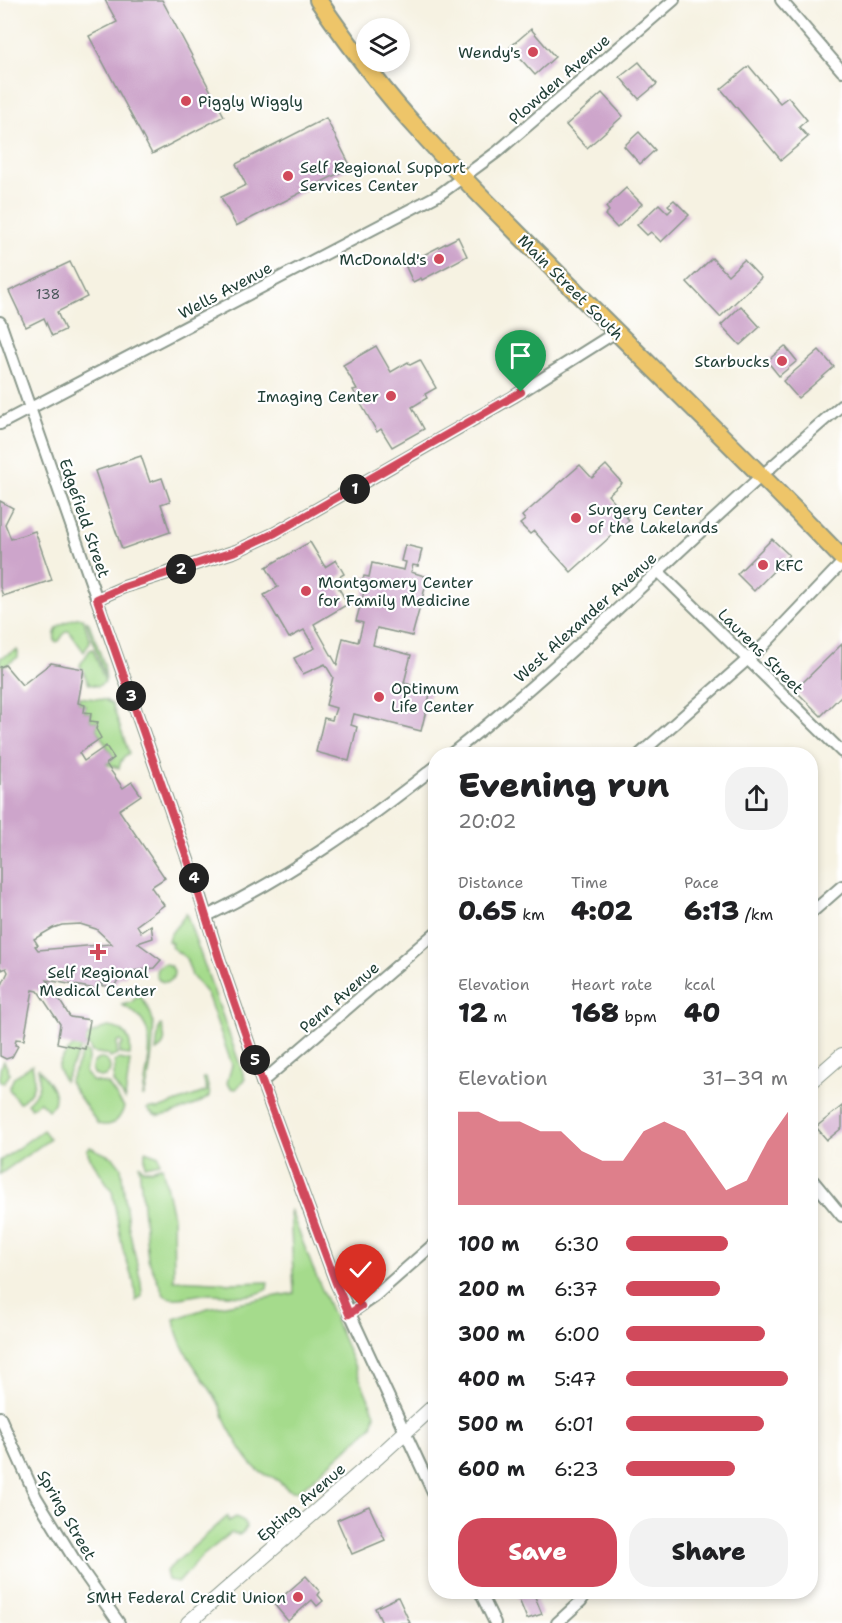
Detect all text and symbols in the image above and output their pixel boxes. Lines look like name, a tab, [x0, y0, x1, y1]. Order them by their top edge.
map controls	[356, 18, 410, 72]
button: layers	[356, 18, 410, 72]
street label: Plowden Avenue	[504, 30, 614, 129]
place label: Wendy's	[458, 42, 521, 63]
marker: Wendy's	[526, 45, 540, 59]
place label: Piggly Wiggly	[198, 91, 303, 112]
marker: Piggly Wiggly	[179, 94, 193, 108]
place label: Self Regional Support Services Center	[300, 157, 466, 196]
marker: Self Regional Support Services Center	[281, 169, 295, 183]
street label: Main Street South	[513, 230, 628, 345]
place label: McDonald's	[339, 249, 427, 270]
marker: McDonald's	[432, 252, 446, 266]
street label: Wells Avenue	[175, 257, 276, 324]
house number: 138	[36, 285, 60, 303]
pin	[495, 330, 546, 392]
icon: arrive	[504, 339, 537, 372]
place label: Starbucks	[695, 351, 770, 372]
marker: Starbucks	[775, 354, 789, 368]
place label: Imaging Center	[257, 386, 379, 407]
marker: Imaging Center	[384, 389, 398, 403]
street label: Edgefield Street	[54, 456, 115, 581]
pin: 1	[340, 474, 370, 504]
text: 1	[351, 478, 359, 499]
place label: Surgery Center of the Lakelands	[588, 499, 719, 538]
marker: Surgery Center of the Lakelands	[569, 511, 583, 525]
street label: West Alexander Avenue	[510, 548, 661, 687]
pin: 2	[166, 554, 196, 584]
place label: KFC	[775, 555, 804, 576]
text: 2	[175, 558, 187, 579]
marker: KFC	[756, 558, 770, 572]
place label: Montgomery Center for Family Medicine	[318, 572, 474, 611]
marker: Montgomery Center for Family Medicine	[299, 584, 313, 598]
street label: Laurens Street	[713, 604, 808, 699]
place label: Optimum Life Center	[391, 678, 474, 717]
pin: 3	[116, 681, 146, 711]
text: 3	[125, 685, 137, 706]
marker: Optimum Life Center	[372, 690, 386, 704]
text: Evening run	[458, 763, 669, 808]
button: share	[725, 767, 788, 830]
text: 20:02	[458, 808, 517, 834]
pin: 4	[179, 863, 209, 893]
text: 4	[188, 867, 200, 888]
text: Distance	[458, 872, 524, 893]
text: Time	[571, 872, 608, 893]
text: Pace	[684, 872, 719, 893]
text: 0.65	[458, 893, 517, 928]
text: 4:02	[571, 893, 632, 928]
text: 6:13	[684, 893, 739, 928]
text: km	[517, 904, 545, 925]
text: /km	[739, 904, 773, 925]
marker: Self Regional Medical Center	[89, 943, 107, 961]
street label: Penn Avenue	[295, 957, 384, 1038]
place label: Self Regional Medical Center	[39, 962, 157, 1001]
text: Elevation	[458, 974, 530, 995]
text: Heart rate	[571, 974, 653, 995]
text: kcal	[684, 974, 715, 995]
text: 12	[458, 995, 488, 1030]
text: 168	[571, 995, 619, 1030]
text: 40	[684, 995, 720, 1030]
text: m	[488, 1006, 507, 1027]
text: bpm	[619, 1006, 657, 1027]
pin: 5	[240, 1045, 270, 1075]
text: 5	[250, 1049, 260, 1070]
text: Elevation	[458, 1065, 548, 1091]
text: 31–39 m	[702, 1065, 788, 1091]
text: 100 m	[458, 1231, 520, 1257]
text: 6:30	[554, 1231, 599, 1257]
pin	[335, 1244, 386, 1306]
icon: check	[344, 1253, 377, 1286]
text: 200 m	[458, 1276, 525, 1302]
text: 6:37	[554, 1276, 598, 1302]
text: 300 m	[458, 1321, 525, 1347]
text: 6:00	[554, 1321, 600, 1347]
text: 400 m	[458, 1366, 525, 1392]
text: 5:47	[554, 1366, 596, 1392]
text: 500 m	[458, 1411, 524, 1437]
text: 6:01	[554, 1411, 594, 1437]
text: 600 m	[458, 1456, 525, 1482]
text: 6:23	[554, 1456, 599, 1482]
street label: Epting Avenue	[253, 1458, 350, 1547]
street label: Spring Street	[32, 1466, 101, 1564]
button: Save	[458, 1518, 617, 1587]
button: Share	[629, 1518, 788, 1587]
place label: SMH Federal Credit Union	[86, 1587, 286, 1608]
marker: SMH Federal Credit Union	[291, 1590, 305, 1604]

